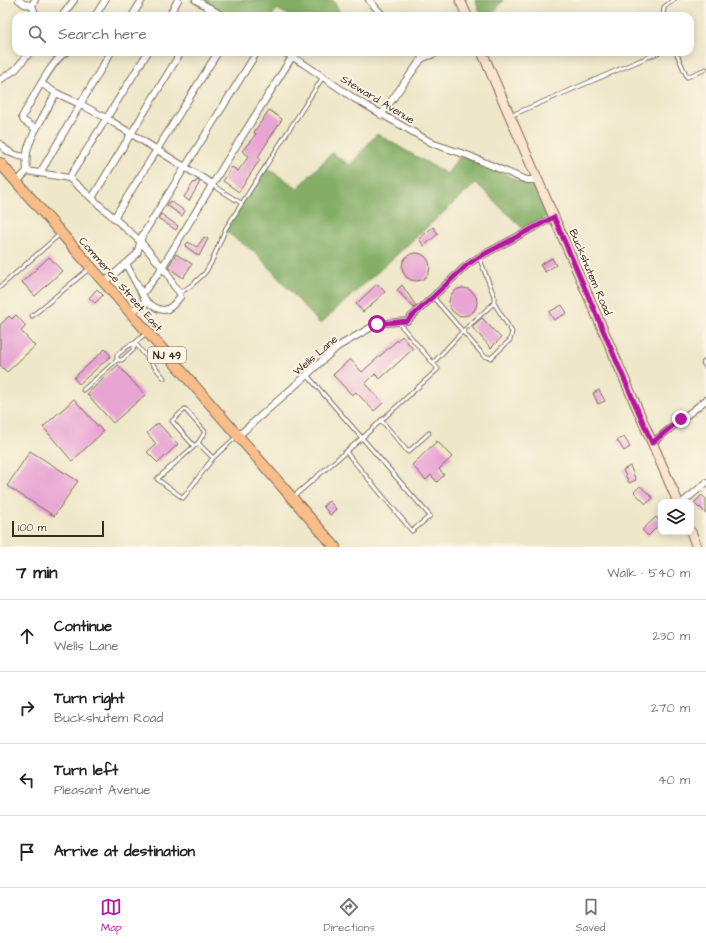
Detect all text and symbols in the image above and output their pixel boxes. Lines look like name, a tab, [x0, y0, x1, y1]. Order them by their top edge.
search box	[12, 12, 694, 56]
icon: search	[26, 23, 48, 45]
text: Search here	[58, 24, 147, 45]
street label: Steward Avenue	[338, 71, 418, 127]
street label: Buckshutem Road	[566, 227, 616, 318]
street label: Commerce Street East	[75, 234, 166, 335]
route start	[368, 315, 386, 333]
street label: Wells Lane	[290, 332, 341, 379]
road number: NJ 49	[148, 347, 186, 363]
route end	[672, 410, 690, 428]
map controls	[658, 499, 694, 535]
button: layers	[658, 499, 694, 535]
scale bar	[12, 519, 104, 538]
text: 100 m	[18, 520, 46, 535]
text: 7 min	[16, 561, 58, 585]
text: Walk · 540 m	[607, 564, 690, 582]
text: Continue	[54, 616, 112, 637]
icon: ahead	[16, 625, 38, 647]
text: 230 m	[652, 627, 690, 645]
text: Wells Lane	[54, 637, 118, 655]
text: Turn right	[54, 688, 125, 709]
icon: right	[16, 697, 38, 719]
text: 270 m	[651, 699, 690, 717]
text: Buckshutem Road	[54, 709, 163, 727]
text: Turn left	[54, 760, 118, 781]
icon: left	[16, 769, 38, 791]
text: 40 m	[658, 771, 690, 789]
text: Pleasant Avenue	[54, 781, 150, 799]
icon: arrive	[16, 841, 38, 863]
text: Arrive at destination	[54, 841, 195, 862]
tab: Map	[100, 896, 122, 935]
tab: Directions	[323, 896, 375, 935]
tab: Saved	[576, 896, 606, 935]

